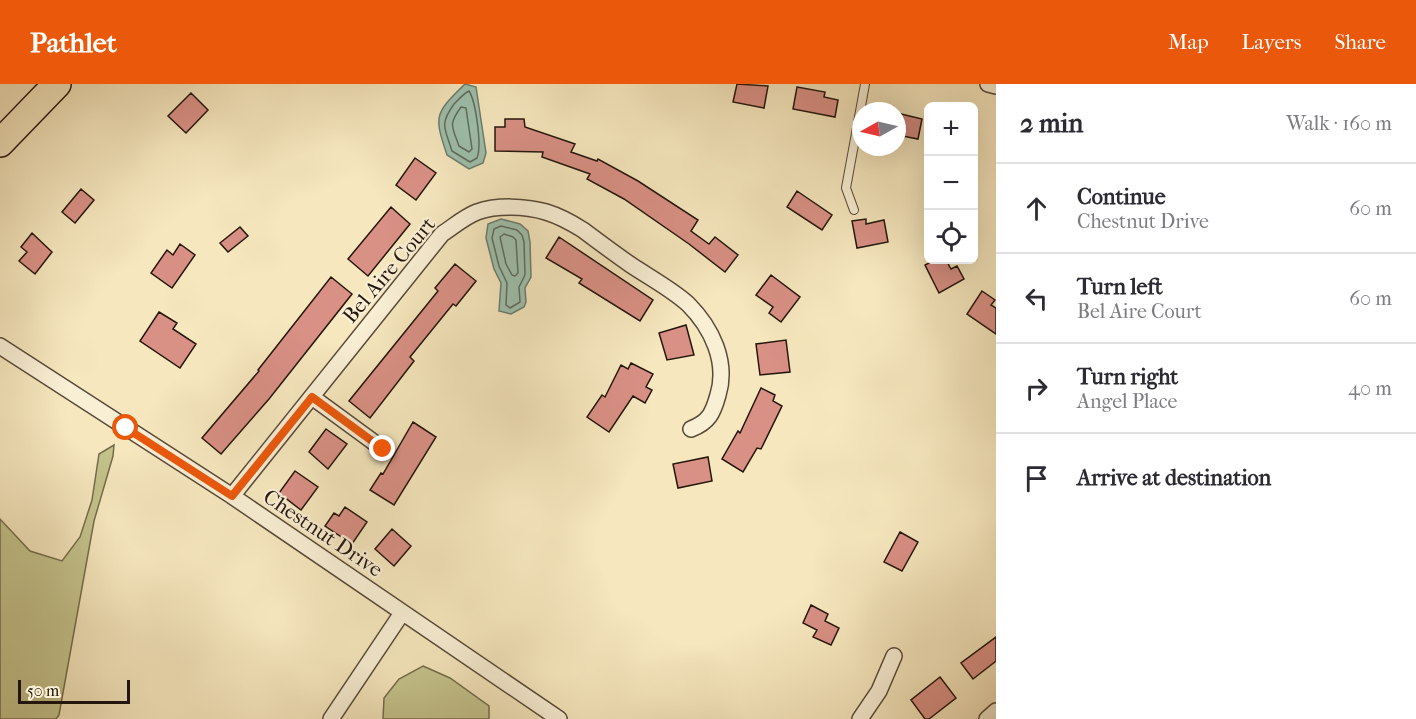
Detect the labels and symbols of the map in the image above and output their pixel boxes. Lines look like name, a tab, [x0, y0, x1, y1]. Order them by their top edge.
north arrow	[852, 102, 906, 156]
street label: Bel Aire Court	[338, 212, 441, 328]
route start	[112, 414, 138, 440]
route end	[369, 435, 395, 461]
street label: Chestnut Drive	[259, 484, 387, 582]
scale bar	[18, 677, 130, 704]

